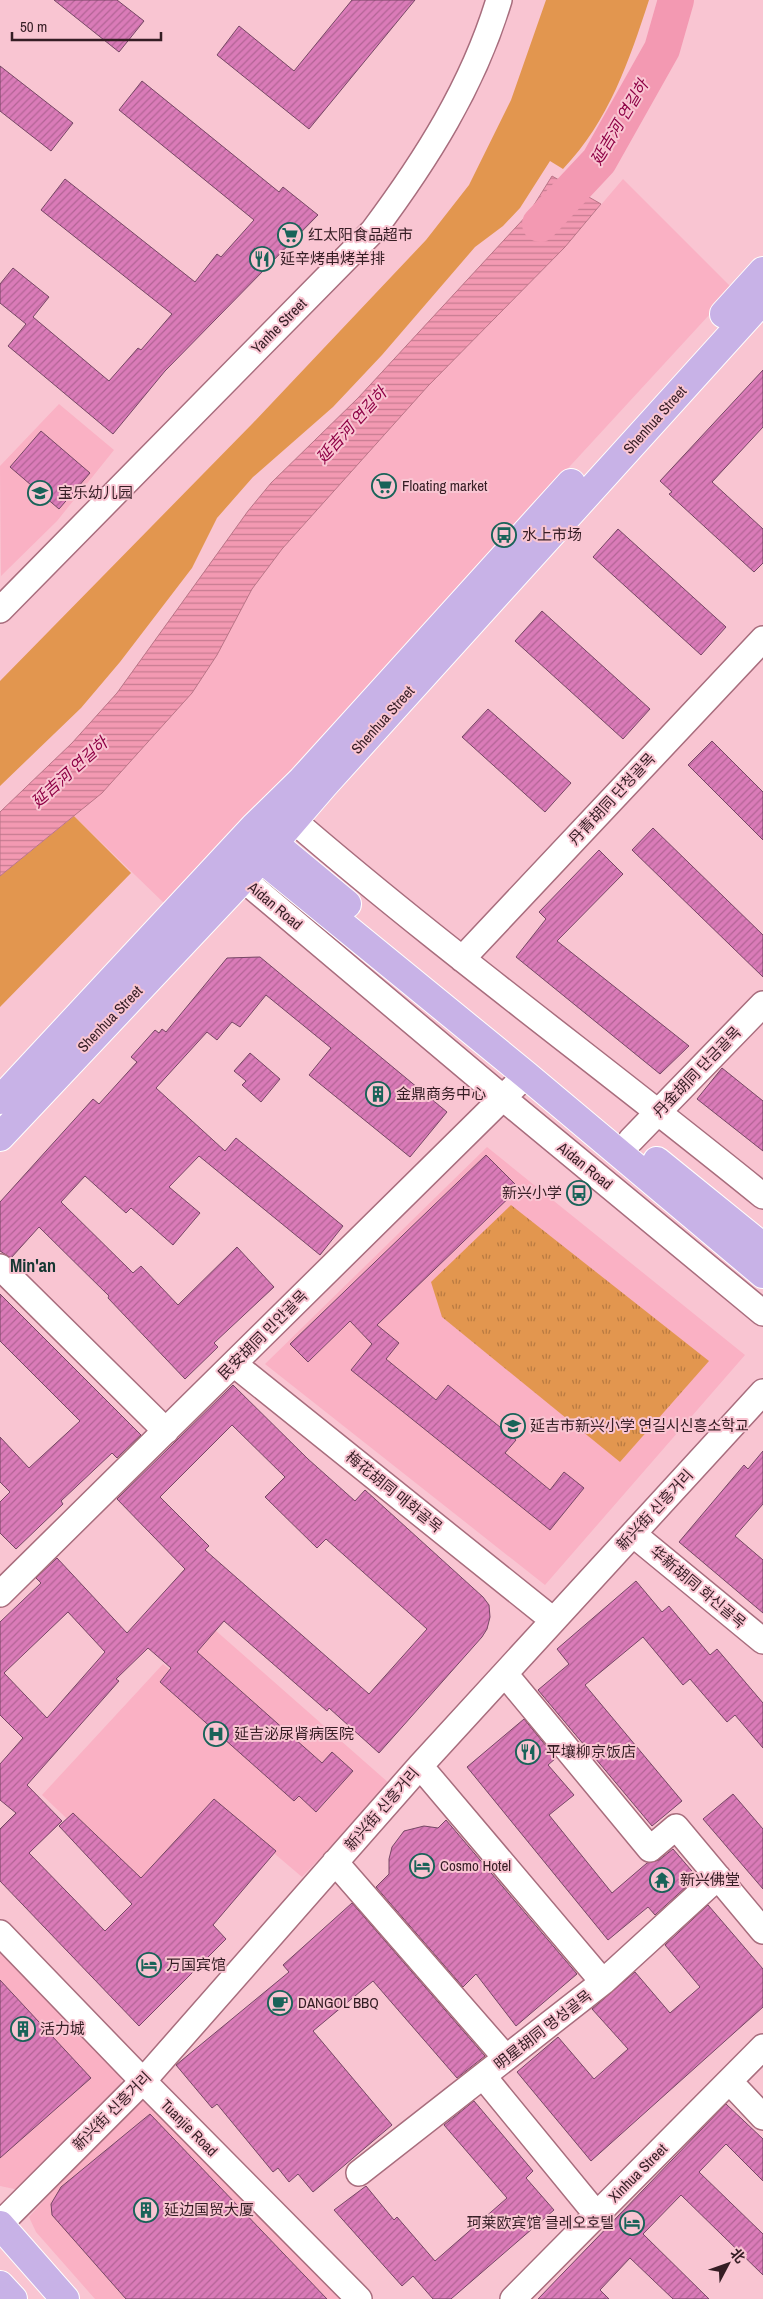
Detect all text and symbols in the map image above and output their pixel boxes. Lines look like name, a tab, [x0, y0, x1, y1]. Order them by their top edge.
scale bar	[12, 10, 161, 42]
text: 50 m	[20, 16, 47, 37]
water label: 延吉河 연길하	[585, 73, 654, 169]
supermarket icon: 红太阳食品超市	[277, 222, 303, 248]
place label: 红太阳食品超市	[308, 224, 413, 245]
restaurant icon: 延辛烤串烤羊排	[249, 246, 275, 272]
place label: 延辛烤串烤羊排	[280, 248, 385, 269]
street label: Yanhe Street	[246, 293, 312, 358]
water label: 延吉河 연길하	[311, 380, 393, 468]
street label: Shenhua Street	[618, 380, 691, 458]
supermarket icon: Floating market	[371, 473, 397, 499]
place label: Floating market	[402, 475, 488, 496]
school or university icon: 宝乐幼儿园	[27, 480, 53, 506]
place label: 宝乐幼儿园	[58, 482, 133, 503]
bus stop icon: 水上市场	[491, 522, 517, 548]
place label: 水上市场	[522, 524, 582, 545]
street label: Shenhua Street	[346, 680, 419, 758]
water label: 延吉河 연길하	[26, 730, 114, 812]
street label: 丹青胡同 단청골목	[564, 748, 660, 849]
street label: Aidan Road	[243, 876, 307, 935]
street label: Shenhua Street	[72, 980, 147, 1057]
street label: 丹金胡同 단금골목	[648, 1022, 745, 1122]
building icon: 金鼎商务中心	[365, 1081, 391, 1107]
place label: 金鼎商务中心	[396, 1083, 486, 1104]
street label: Aidan Road	[553, 1136, 617, 1194]
bus stop icon: 新兴小学	[566, 1180, 592, 1206]
place label: 新兴小学	[502, 1182, 562, 1203]
district label: Min'an	[10, 1253, 56, 1278]
street label: 民安胡同 민안골목	[213, 1285, 312, 1384]
school or university icon: 延吉市新兴小学 연길시신흥소학교	[500, 1413, 526, 1439]
place label: 延吉市新兴小学 연길시신흥소학교	[530, 1415, 749, 1436]
street label: 梅花胡同 매화골목	[342, 1446, 447, 1537]
street label: 新兴街 신흥거리	[612, 1465, 698, 1555]
street label: 华新胡同 화신골목	[646, 1540, 751, 1633]
hospital icon: 延吉泌尿肾病医院	[203, 1721, 229, 1747]
place label: 延吉泌尿肾病医院	[234, 1723, 354, 1744]
restaurant icon: 平壤柳京饭店	[515, 1739, 541, 1765]
place label: 平壤柳京饭店	[546, 1741, 636, 1762]
street label: 新兴街 신흥거리	[340, 1763, 424, 1855]
hotel icon: Cosmo Hotel	[409, 1853, 435, 1879]
place label: Cosmo Hotel	[440, 1855, 511, 1876]
temple icon: 新兴佛堂	[649, 1867, 675, 1893]
place label: 新兴佛堂	[680, 1869, 740, 1890]
hotel icon: 万国宾馆	[136, 1952, 162, 1978]
place label: 万国宾馆	[166, 1954, 226, 1975]
street label: 明星胡同 명성골목	[489, 1985, 596, 2074]
cafe icon: DANGOL BBQ	[267, 1990, 293, 2016]
place label: DANGOL BBQ	[298, 1992, 379, 2013]
building icon: 活力城	[10, 2016, 36, 2042]
place label: 活力城	[40, 2018, 85, 2039]
street label: 新兴街 신흥거리	[68, 2067, 156, 2155]
street label: Tuanjie Road	[156, 2094, 223, 2161]
street label: Xinhua Street	[604, 2138, 672, 2207]
building icon: 延边国贸大厦	[133, 2197, 159, 2223]
place label: 延边国贸大厦	[164, 2199, 254, 2220]
hotel icon: 珂莱欧宾馆 클레오호텔	[619, 2210, 645, 2236]
place label: 珂莱欧宾馆 클레오호텔	[467, 2212, 614, 2233]
north arrow	[703, 2239, 753, 2289]
text: 北	[726, 2244, 749, 2267]

